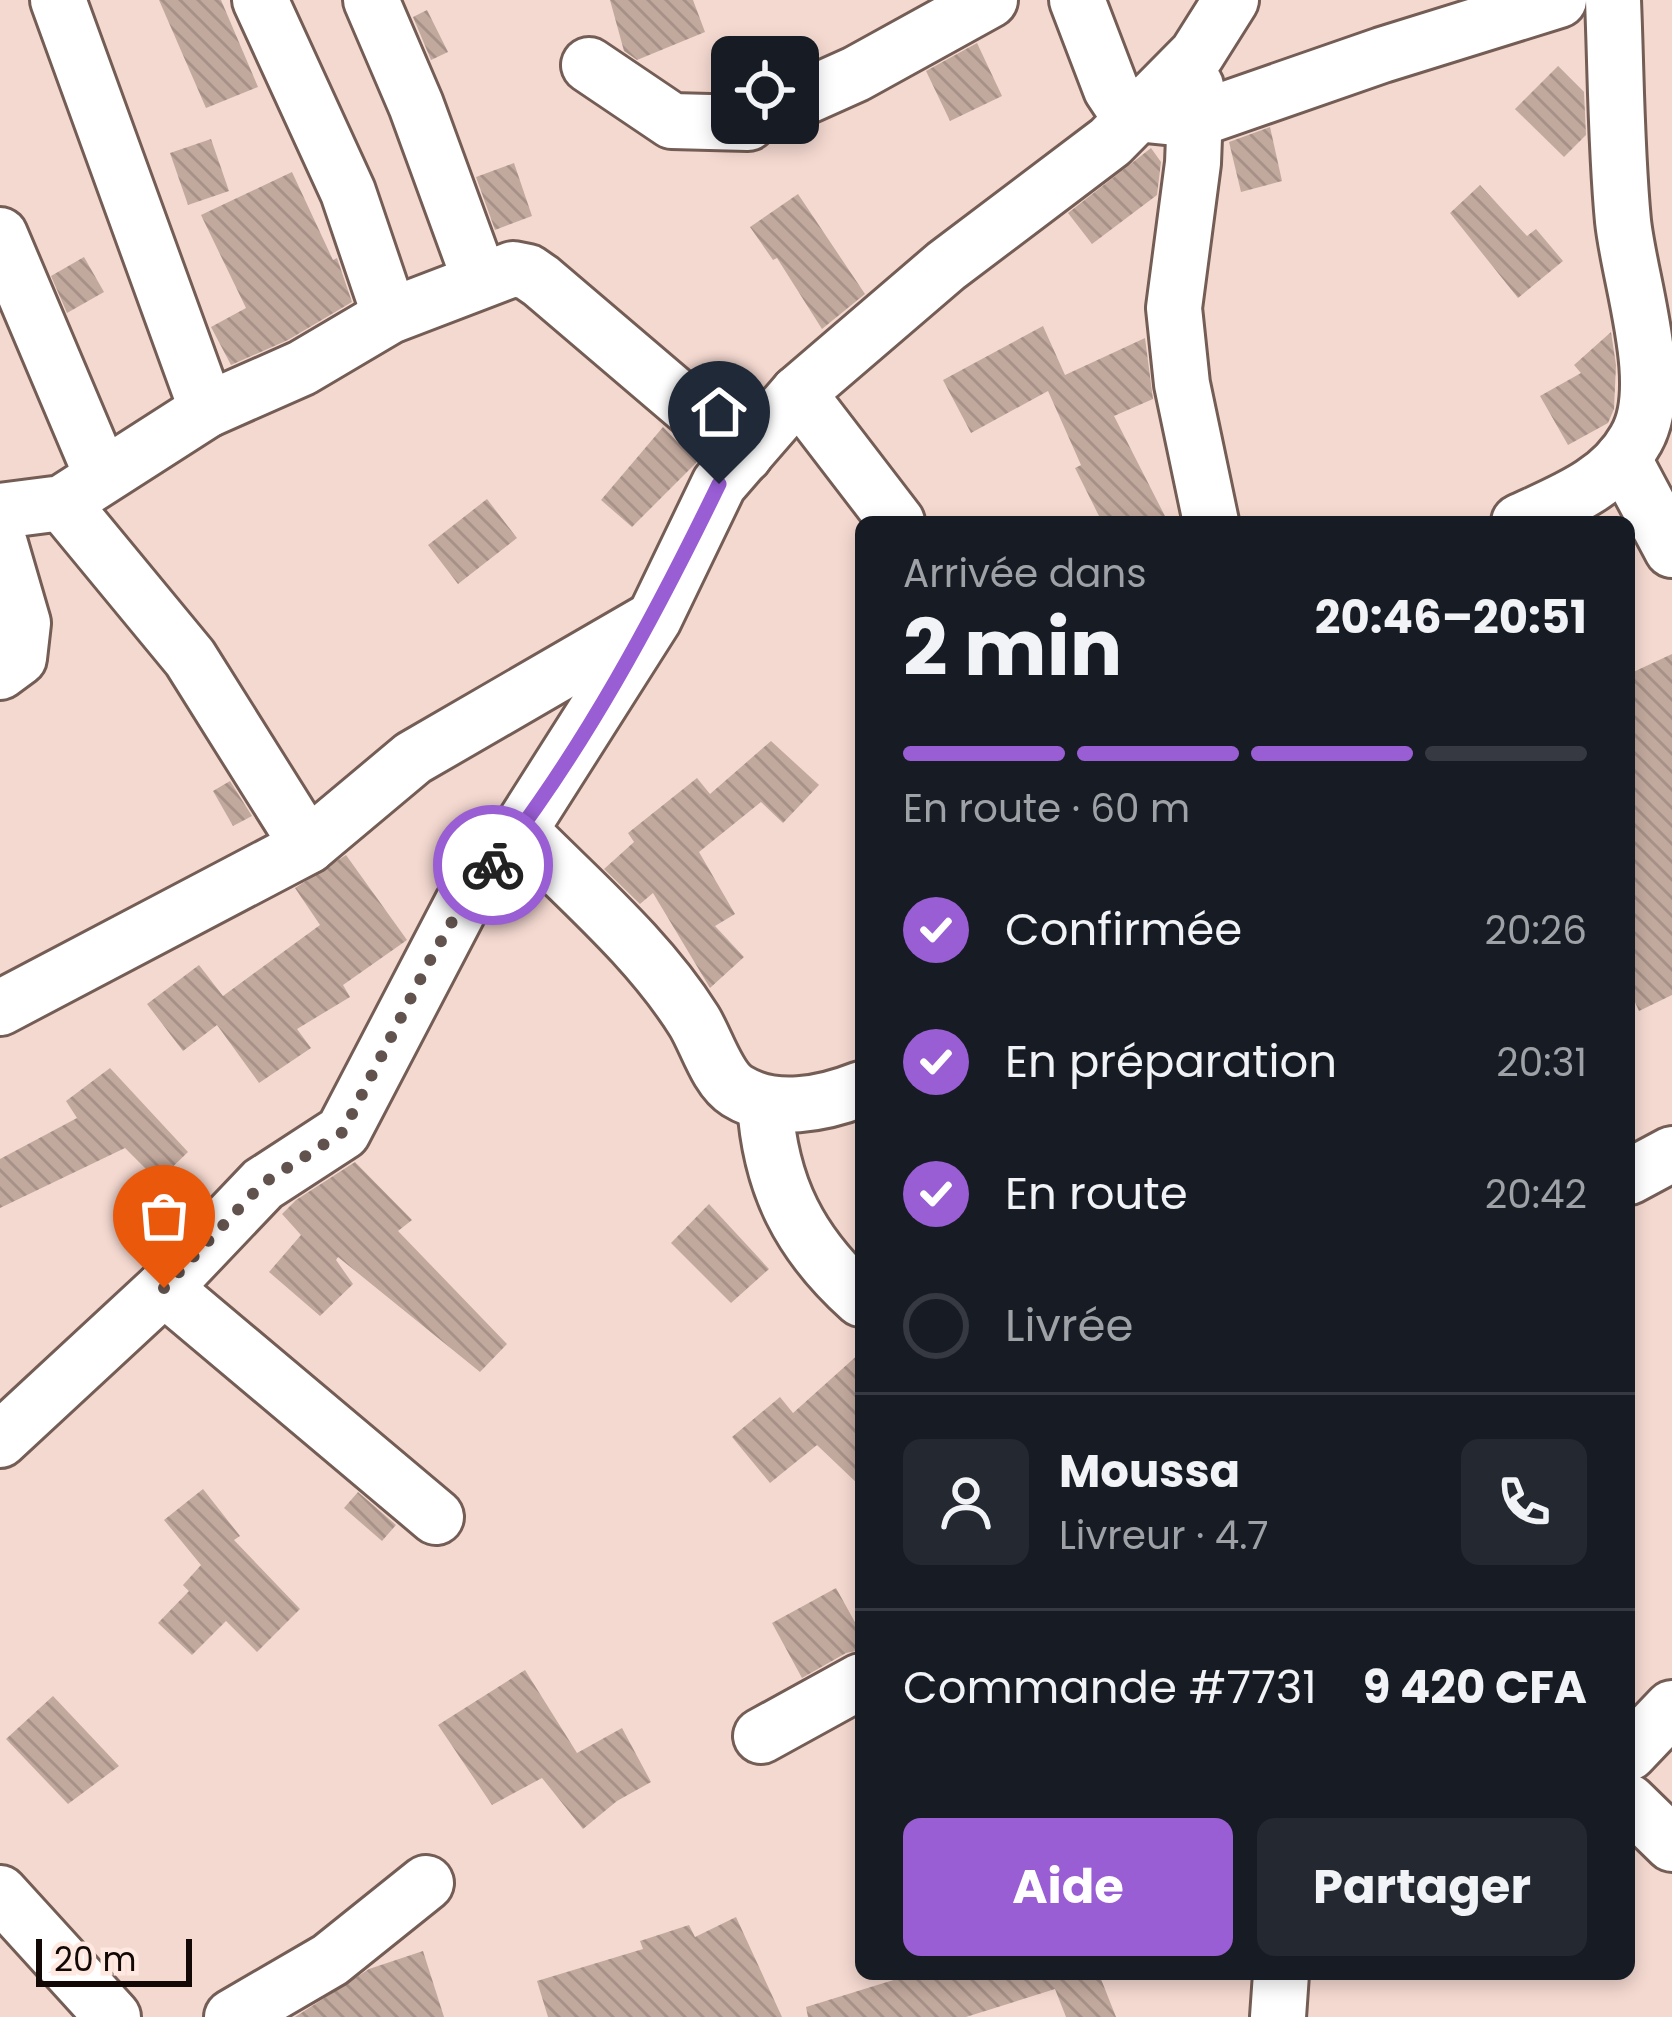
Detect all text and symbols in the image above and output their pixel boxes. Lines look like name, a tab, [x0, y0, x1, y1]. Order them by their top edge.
map controls	[711, 36, 819, 144]
button: locate	[711, 36, 819, 144]
pin	[668, 361, 770, 484]
icon: home	[686, 379, 752, 445]
text: Arrivée dans	[903, 546, 1147, 601]
text: 20:46–20:51	[1315, 586, 1587, 649]
text: 2 min	[903, 593, 1122, 702]
text: En route · 60 m	[903, 781, 1190, 836]
courier	[433, 805, 553, 925]
icon: bike	[460, 832, 526, 898]
icon: check	[903, 897, 969, 963]
text: Confirmée	[1005, 898, 1242, 961]
text: 20:26	[1485, 903, 1587, 958]
icon: check	[903, 1029, 969, 1095]
text: En préparation	[1005, 1030, 1337, 1093]
text: 20:31	[1496, 1035, 1587, 1090]
icon: check	[903, 1161, 969, 1227]
text: En route	[1005, 1162, 1188, 1225]
pin	[113, 1165, 215, 1288]
text: 20:42	[1485, 1167, 1587, 1222]
icon: bag	[131, 1183, 197, 1249]
text: Livrée	[1005, 1294, 1133, 1357]
button: person	[903, 1439, 1029, 1565]
button: phone	[1461, 1439, 1587, 1565]
text: Moussa	[1059, 1440, 1240, 1503]
text: Livreur · 4.7	[1059, 1508, 1269, 1563]
text: Commande #7731	[903, 1656, 1317, 1719]
text: 9 420 CFA	[1363, 1656, 1587, 1719]
button: Aide	[903, 1818, 1233, 1956]
button: Partager	[1257, 1818, 1587, 1956]
scale bar	[36, 1933, 192, 1986]
text: 20 m	[54, 1936, 137, 1983]

